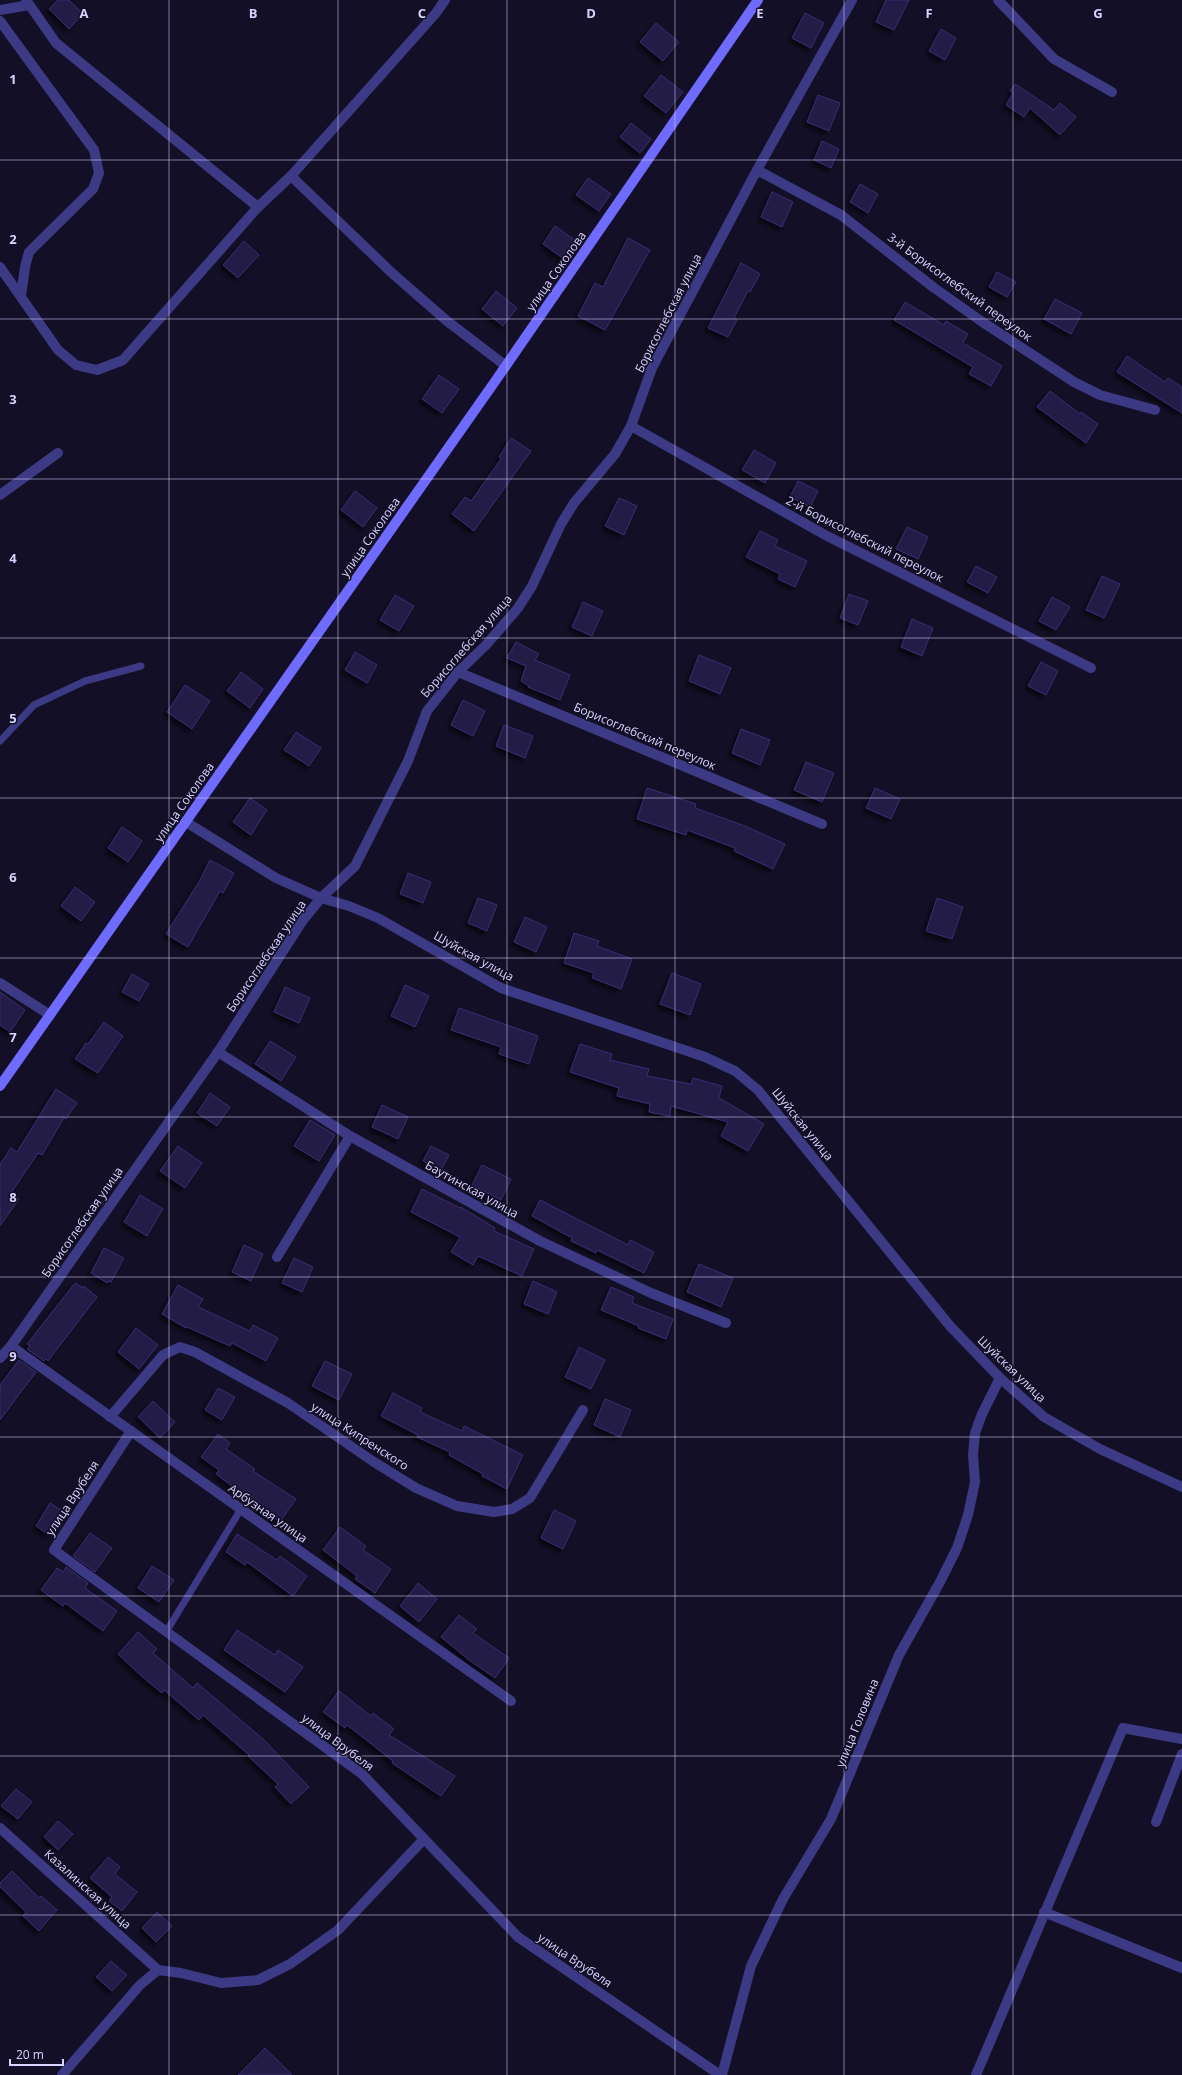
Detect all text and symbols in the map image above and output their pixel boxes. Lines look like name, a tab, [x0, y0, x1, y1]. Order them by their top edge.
text: A	[80, 4, 89, 22]
text: B	[249, 4, 258, 22]
text: C	[418, 4, 426, 22]
text: D	[586, 4, 596, 22]
text: E	[756, 4, 764, 22]
text: F	[925, 4, 933, 22]
text: G	[1093, 4, 1103, 22]
text: 1	[9, 70, 17, 88]
street label: улица Соколова	[522, 228, 590, 314]
street label: 3-й Борисоглебский переулок	[884, 229, 1036, 346]
text: 2	[9, 230, 17, 248]
street label: Борисоглебская улица	[631, 251, 705, 375]
text: 3	[9, 390, 17, 408]
street label: 2-й Борисоглебский переулок	[783, 492, 947, 587]
street label: улица Соколова	[336, 494, 404, 580]
text: 4	[9, 549, 17, 567]
street label: Борисоглебская улица	[416, 591, 516, 701]
street label: Борисоглебский переулок	[571, 698, 720, 774]
text: 5	[9, 709, 17, 727]
street label: улица Соколова	[150, 759, 218, 845]
text: 6	[9, 868, 17, 886]
street label: Борисоглебская улица	[222, 897, 310, 1015]
street label: Шуйская улица	[431, 927, 517, 985]
text: 7	[9, 1028, 17, 1046]
street label: Шуйская улица	[768, 1084, 838, 1164]
street label: Баутинская улица	[422, 1156, 522, 1222]
street label: Борисоглебская улица	[37, 1163, 127, 1281]
text: 8	[9, 1188, 17, 1206]
street label: Шуйская улица	[974, 1332, 1050, 1406]
text: 9	[9, 1347, 17, 1365]
street label: улица Кипренского	[308, 1398, 412, 1474]
street label: улица Врубеля	[41, 1457, 103, 1539]
street label: Арбузная улица	[225, 1479, 311, 1547]
street label: улица Головина	[831, 1676, 883, 1770]
street label: улица Врубеля	[298, 1709, 378, 1775]
street label: Казалинская улица	[41, 1845, 135, 1933]
street label: улица Врубеля	[534, 1929, 616, 1991]
scale bar	[10, 2041, 63, 2067]
text: 20 m	[16, 2046, 44, 2063]

